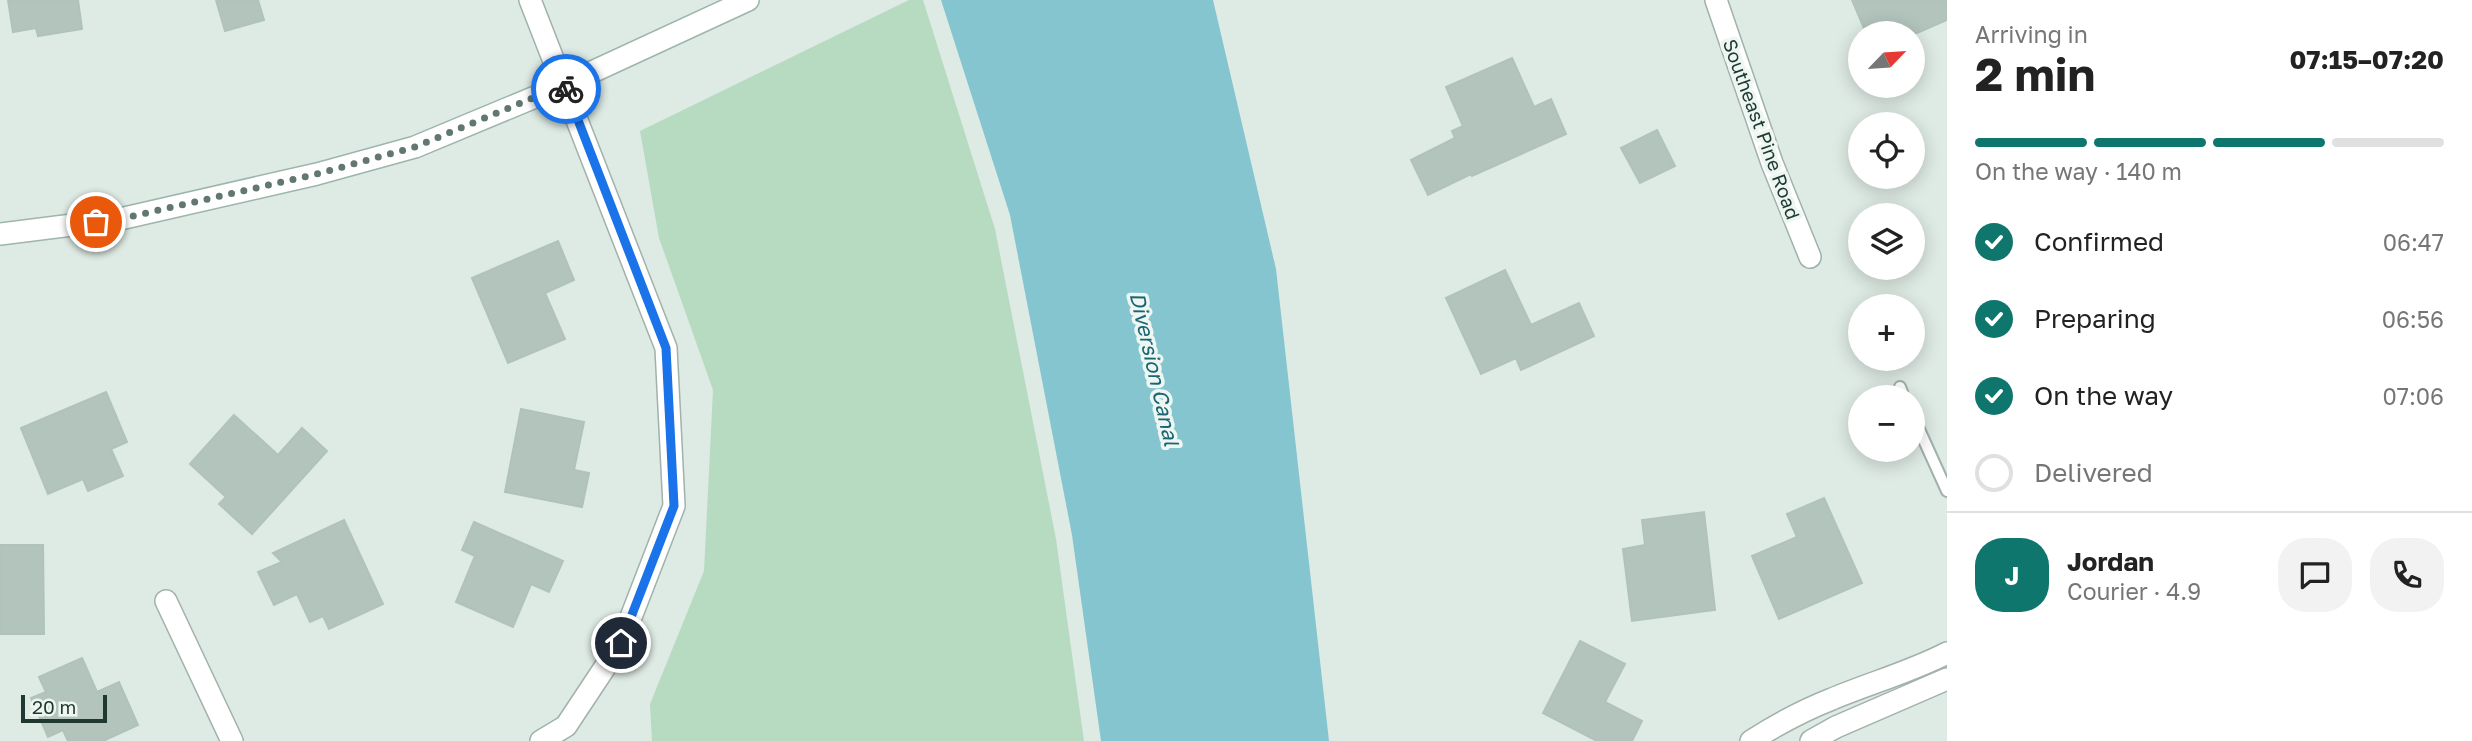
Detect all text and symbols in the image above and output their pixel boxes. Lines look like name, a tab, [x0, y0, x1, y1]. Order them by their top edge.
text: Arriving in	[1975, 20, 2088, 48]
north arrow	[1848, 21, 1925, 98]
map controls	[1848, 21, 1925, 462]
street label: Southeast Pine Road	[1719, 36, 1805, 222]
text: 07:15–07:20	[2289, 44, 2444, 75]
text: 2 min	[1975, 46, 2095, 101]
courier	[531, 54, 601, 124]
icon: bike	[547, 70, 585, 108]
button: locate	[1848, 112, 1925, 189]
text: On the way · 140 m	[1975, 157, 2182, 185]
pin	[66, 192, 126, 252]
icon: bag	[77, 203, 115, 241]
button: layers	[1848, 203, 1925, 280]
icon: check	[1975, 223, 2013, 261]
text: Confirmed	[2034, 226, 2164, 257]
text: 06:47	[2383, 228, 2444, 256]
water label: Diversion Canal	[1125, 289, 1186, 450]
button: +	[1848, 294, 1925, 371]
icon: check	[1975, 300, 2013, 338]
text: Preparing	[2034, 303, 2156, 334]
text: 06:56	[2382, 305, 2444, 333]
icon: check	[1975, 377, 2013, 415]
text: On the way	[2034, 380, 2173, 411]
text: 07:06	[2382, 382, 2444, 410]
button: −	[1848, 385, 1925, 462]
text: Delivered	[2034, 457, 2153, 488]
button: chat	[2278, 538, 2352, 612]
button: phone	[2370, 538, 2444, 612]
text: Jordan	[2067, 546, 2154, 577]
text: J	[2005, 560, 2019, 591]
text: Courier · 4.9	[2067, 577, 2201, 605]
pin	[591, 613, 651, 673]
icon: home	[602, 624, 640, 662]
scale bar	[21, 692, 107, 724]
text: 20 m	[32, 695, 76, 718]

